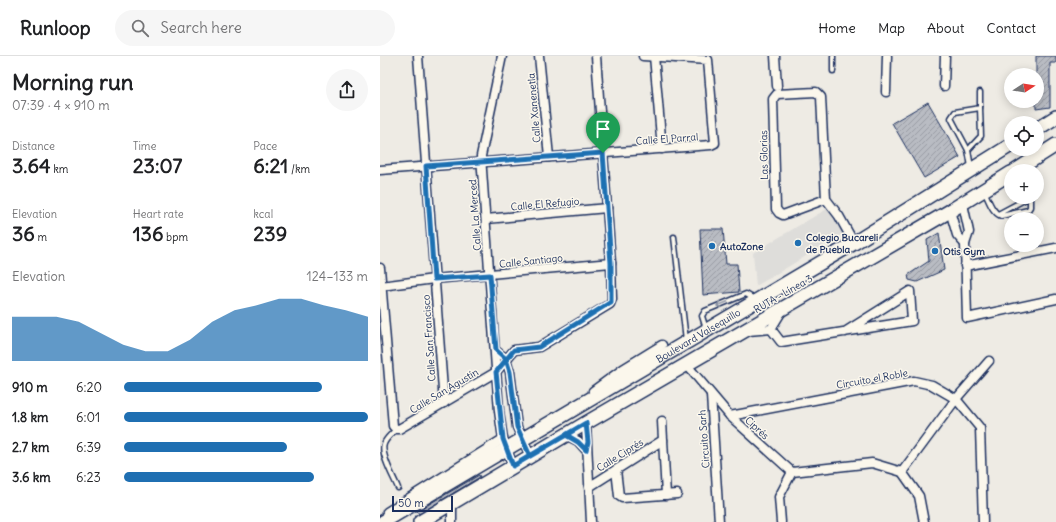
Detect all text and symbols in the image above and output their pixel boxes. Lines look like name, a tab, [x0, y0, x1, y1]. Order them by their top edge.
search box	[115, 10, 395, 46]
text: Runloop	[20, 16, 91, 40]
icon: search	[129, 17, 151, 39]
text: Search here	[161, 18, 242, 37]
text: Home	[818, 19, 856, 37]
text: Map	[878, 19, 905, 37]
text: About	[927, 19, 965, 37]
text: Contact	[987, 19, 1036, 37]
text: Morning run	[12, 68, 134, 96]
north arrow	[1004, 68, 1044, 108]
map controls	[1004, 68, 1044, 252]
button: share	[326, 69, 368, 111]
street label: Calle Xanenetla	[524, 72, 544, 143]
text: 07:39 · 4 × 910 m	[12, 97, 110, 114]
pin	[586, 112, 620, 153]
button: locate	[1004, 116, 1044, 156]
icon: arrive	[592, 118, 614, 140]
street label: Calle El Parral	[635, 130, 699, 148]
street label: Las Glorias	[757, 130, 771, 180]
text: Distance	[12, 139, 55, 153]
text: Time	[133, 139, 156, 153]
text: Pace	[253, 139, 277, 153]
text: 3.64	[12, 153, 51, 178]
text: 23:07	[133, 153, 182, 178]
text: 6:21	[253, 153, 288, 178]
text: km	[51, 162, 68, 176]
text: /km	[288, 162, 310, 176]
button: +	[1004, 164, 1044, 204]
street label: Calle La Merced	[466, 179, 484, 251]
street label: Calle El Refugio	[510, 194, 580, 213]
text: Elevation	[12, 207, 57, 221]
text: Heart rate	[133, 207, 184, 221]
text: kcal	[253, 207, 273, 221]
button: −	[1004, 212, 1044, 252]
text: 36	[12, 221, 35, 246]
text: 136	[133, 221, 164, 246]
text: 239	[253, 221, 287, 246]
text: m	[35, 230, 47, 244]
text: bpm	[164, 230, 188, 244]
place label: Colegio Bucareli de Puebla	[806, 231, 878, 256]
marker: Colegio Bucareli de Puebla	[793, 238, 803, 248]
place label: AutoZone	[720, 240, 764, 253]
marker: AutoZone	[707, 241, 717, 251]
place label: Otis Gym	[943, 245, 985, 258]
marker: Otis Gym	[930, 246, 940, 256]
street label: Calle Santiago	[499, 251, 564, 271]
text: Elevation	[12, 268, 65, 285]
text: 124–133 m	[307, 268, 368, 285]
street label: RUTA - Línea 3	[751, 272, 815, 316]
street label: Calle San Francisco	[419, 294, 439, 382]
one-way arrow	[716, 301, 728, 309]
street label: Boulevard Valsequillo	[653, 305, 743, 366]
street label: Calle San Agustín	[407, 365, 481, 417]
street label: Circuito el Roble	[835, 366, 909, 392]
text: 910 m	[12, 379, 48, 396]
text: 6:20	[76, 379, 102, 396]
text: 1.8 km	[12, 409, 48, 426]
text: 6:01	[76, 409, 100, 426]
street label: Circuito Sarh	[695, 409, 713, 469]
street label: Ciprés	[742, 414, 772, 443]
street label: Calle Ciprés	[594, 435, 646, 474]
text: 2.7 km	[12, 439, 49, 456]
text: 6:39	[76, 439, 101, 456]
text: 3.6 km	[12, 469, 51, 486]
text: 6:23	[76, 469, 101, 486]
scale bar	[392, 494, 453, 513]
text: 50 m	[398, 496, 424, 510]

